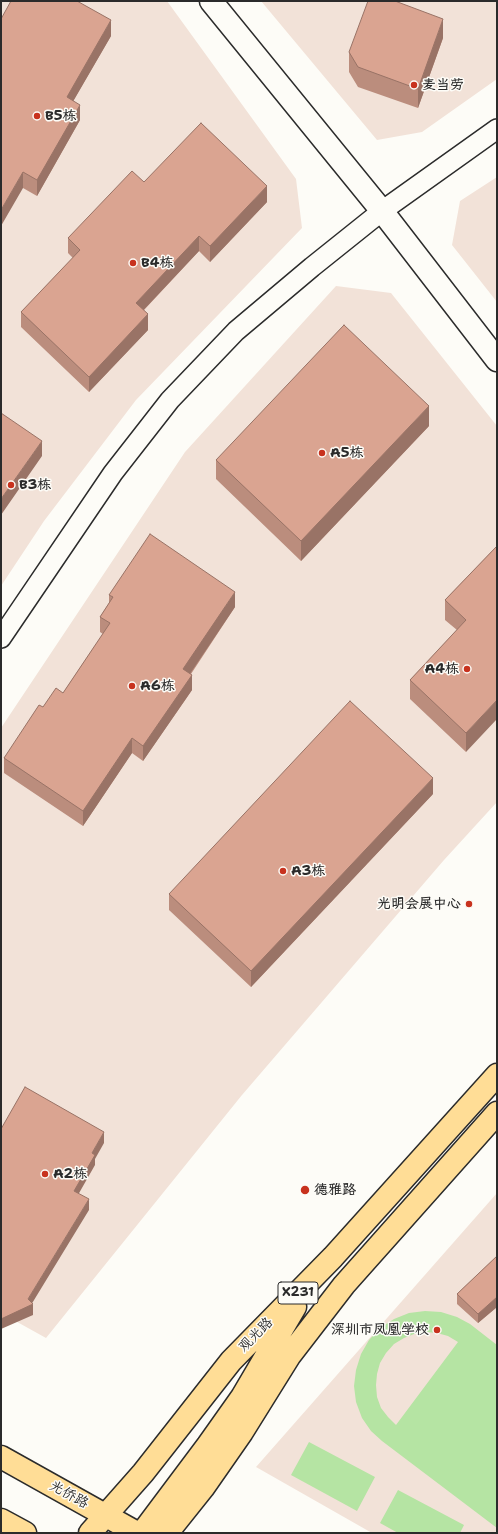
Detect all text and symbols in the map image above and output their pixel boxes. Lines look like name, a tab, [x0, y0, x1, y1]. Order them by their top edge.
place label: 麦当劳	[422, 77, 464, 93]
marker: 麦当劳	[409, 80, 419, 90]
place label: B5栋	[45, 108, 76, 124]
marker: B5栋	[32, 111, 42, 121]
place label: B4栋	[141, 255, 173, 271]
marker: B4栋	[128, 258, 138, 268]
place label: A5栋	[330, 445, 363, 461]
marker: A5栋	[317, 448, 327, 458]
place label: B3栋	[19, 477, 51, 493]
marker: B3栋	[6, 480, 16, 490]
place label: A4栋	[425, 661, 459, 677]
marker: A4栋	[462, 664, 472, 674]
place label: A6栋	[140, 678, 175, 694]
marker: A6栋	[127, 681, 137, 691]
place label: A3栋	[291, 863, 325, 879]
marker: A3栋	[278, 866, 288, 876]
place label: 光明会展中心	[377, 896, 461, 912]
marker: 光明会展中心	[464, 899, 474, 909]
place label: A2栋	[53, 1166, 87, 1182]
marker: A2栋	[40, 1169, 50, 1179]
place label: 德雅路	[314, 1182, 356, 1198]
marker: 德雅路	[299, 1184, 311, 1196]
road number: X231	[278, 1282, 318, 1304]
street label: 观光路	[235, 1314, 277, 1356]
place label: 深圳市凤凰学校	[331, 1322, 429, 1338]
marker: 深圳市凤凰学校	[432, 1325, 442, 1335]
street label: 光侨路	[47, 1477, 91, 1513]

